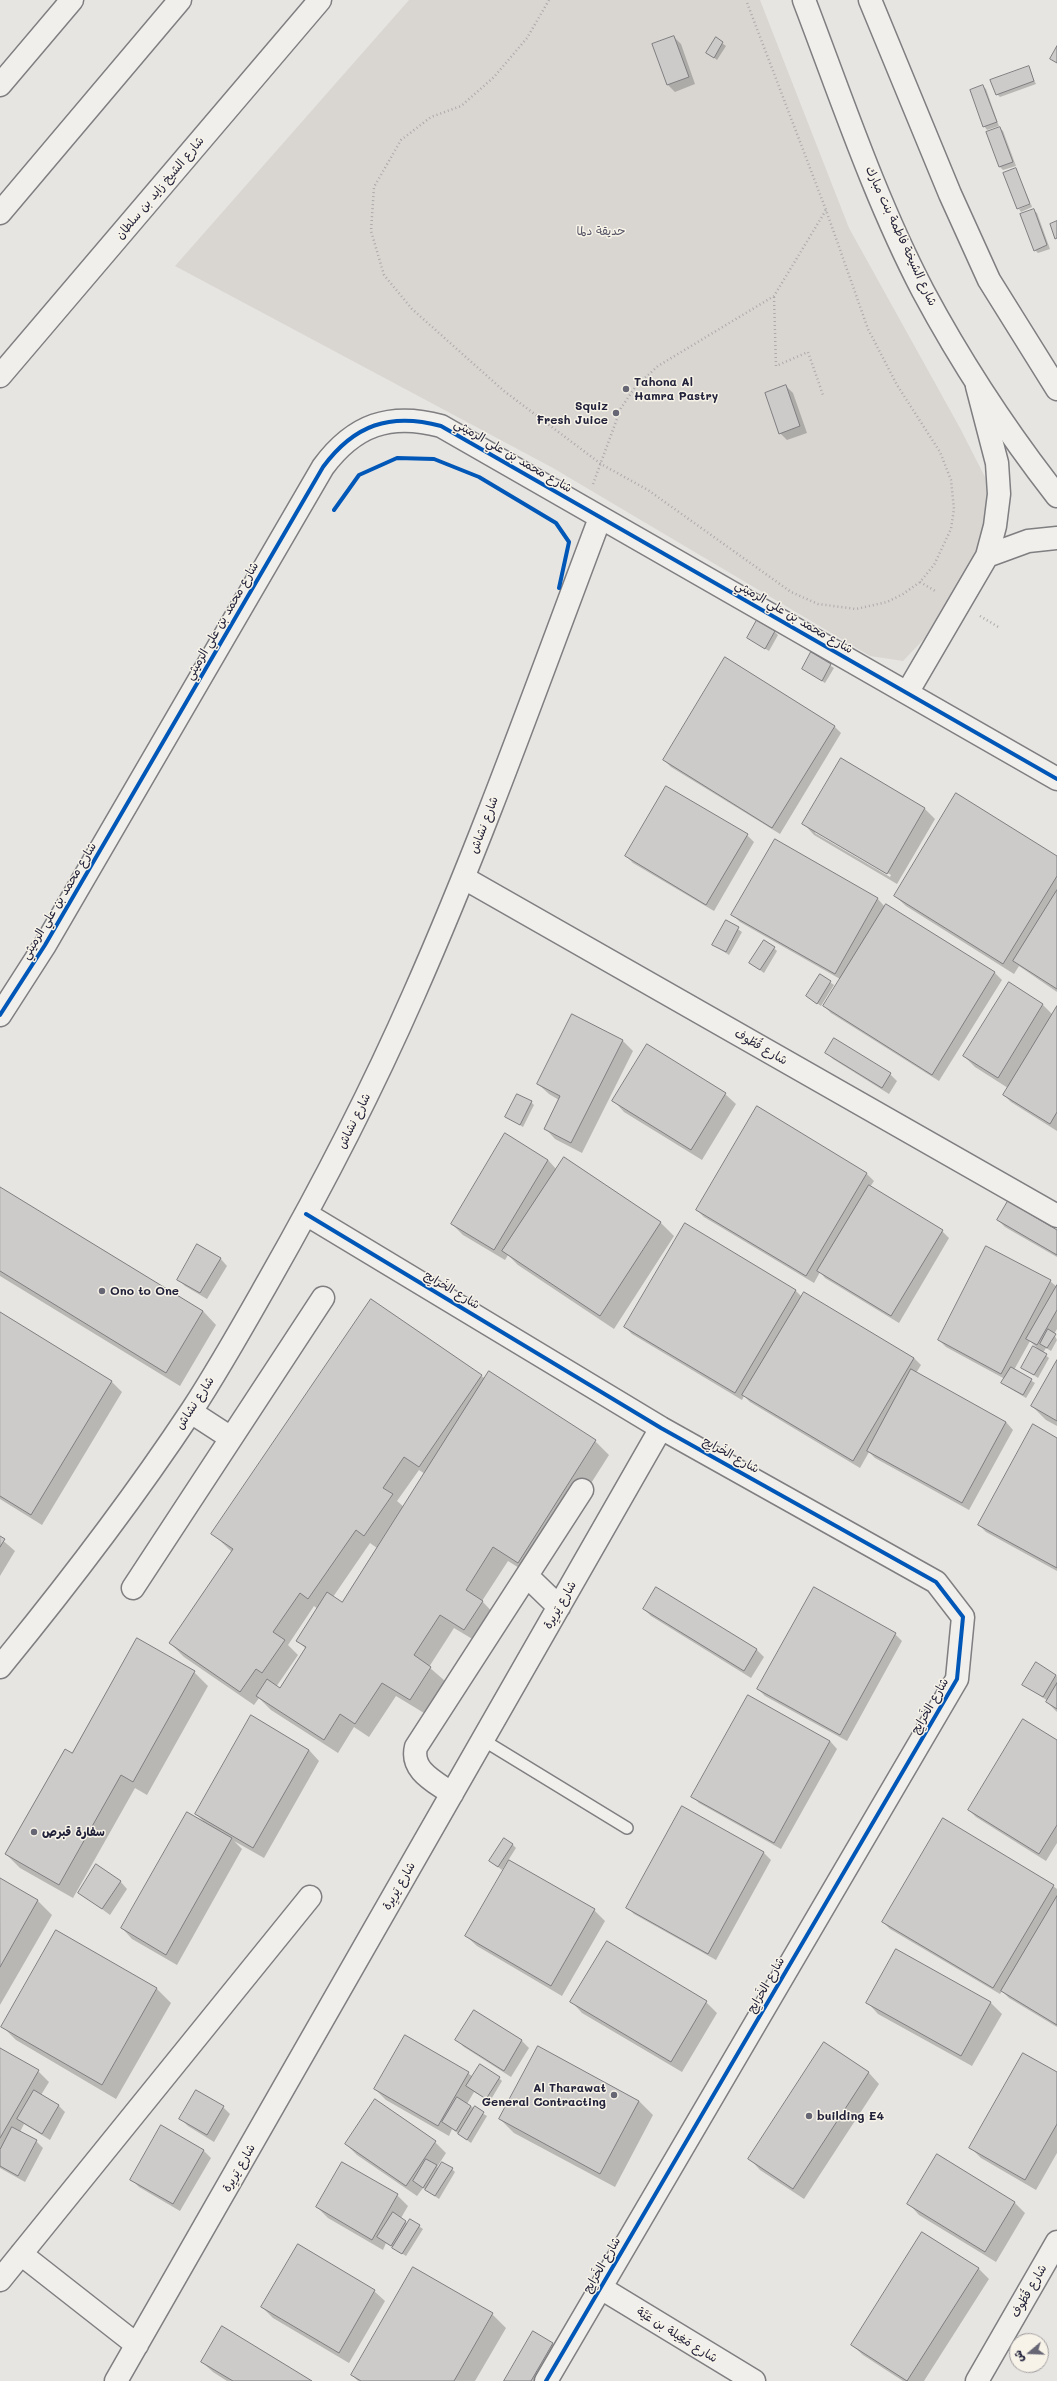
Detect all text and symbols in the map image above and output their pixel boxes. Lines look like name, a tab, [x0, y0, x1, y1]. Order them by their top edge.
street label: شارع الشيخ زايد بن سلطان	[113, 134, 207, 242]
street label: شارع الشيخة فاطمة بنت مبارك	[862, 164, 940, 308]
park label: حديقة دلما	[577, 224, 625, 238]
place label: Tahona Al Hamra Pastry	[634, 375, 718, 403]
marker: Tahona Al Hamra Pastry	[621, 384, 631, 394]
place label: Squiz Fresh Juice	[536, 399, 608, 427]
marker: Squiz Fresh Juice	[611, 408, 621, 418]
street label: شارع محمد بن علي الرميثي	[452, 416, 574, 496]
street label: شارع محمد بن علي الرميثي	[182, 560, 262, 682]
street label: شارع محمد بن علي الرميثي	[733, 577, 855, 657]
street label: شارع نشاش	[467, 794, 501, 856]
street label: شارع محمد بن علي الرميثي	[18, 840, 100, 962]
street label: شارع قُطُوف	[732, 1026, 790, 1068]
street label: شارع نشاش	[334, 1091, 374, 1151]
street label: شارع الخَرايِج	[422, 1268, 482, 1312]
place label: Ono to One	[110, 1284, 179, 1298]
marker: Ono to One	[97, 1286, 107, 1296]
street label: شارع نشاش	[173, 1374, 217, 1432]
street label: شارع الخَرايِج	[700, 1434, 762, 1476]
street label: شارع يَريِرة	[541, 1578, 579, 1632]
street label: شارع الخَرايِج	[908, 1675, 952, 1737]
place label: سفارة قبرص	[42, 1825, 105, 1839]
marker: سفارة قبرص	[29, 1827, 39, 1837]
street label: شارع يَريِرة	[380, 1859, 418, 1913]
street label: شارع الخَرايِج	[744, 1954, 788, 2016]
place label: Al Tharawat General Contracting	[482, 2081, 606, 2109]
marker: Al Tharawat General Contracting	[609, 2090, 619, 2100]
place label: building E4	[817, 2109, 884, 2123]
marker: building E4	[804, 2111, 814, 2121]
street label: شارع يَريِرة	[220, 2141, 258, 2195]
street label: شارع الخَرايِج	[580, 2234, 624, 2296]
street label: شارع قُطُوف	[1008, 2262, 1050, 2320]
street label: شارع مَغِيلة بن عَيَّة	[634, 2304, 720, 2366]
north arrow	[1009, 2333, 1049, 2373]
text: ش	[1009, 2349, 1027, 2365]

